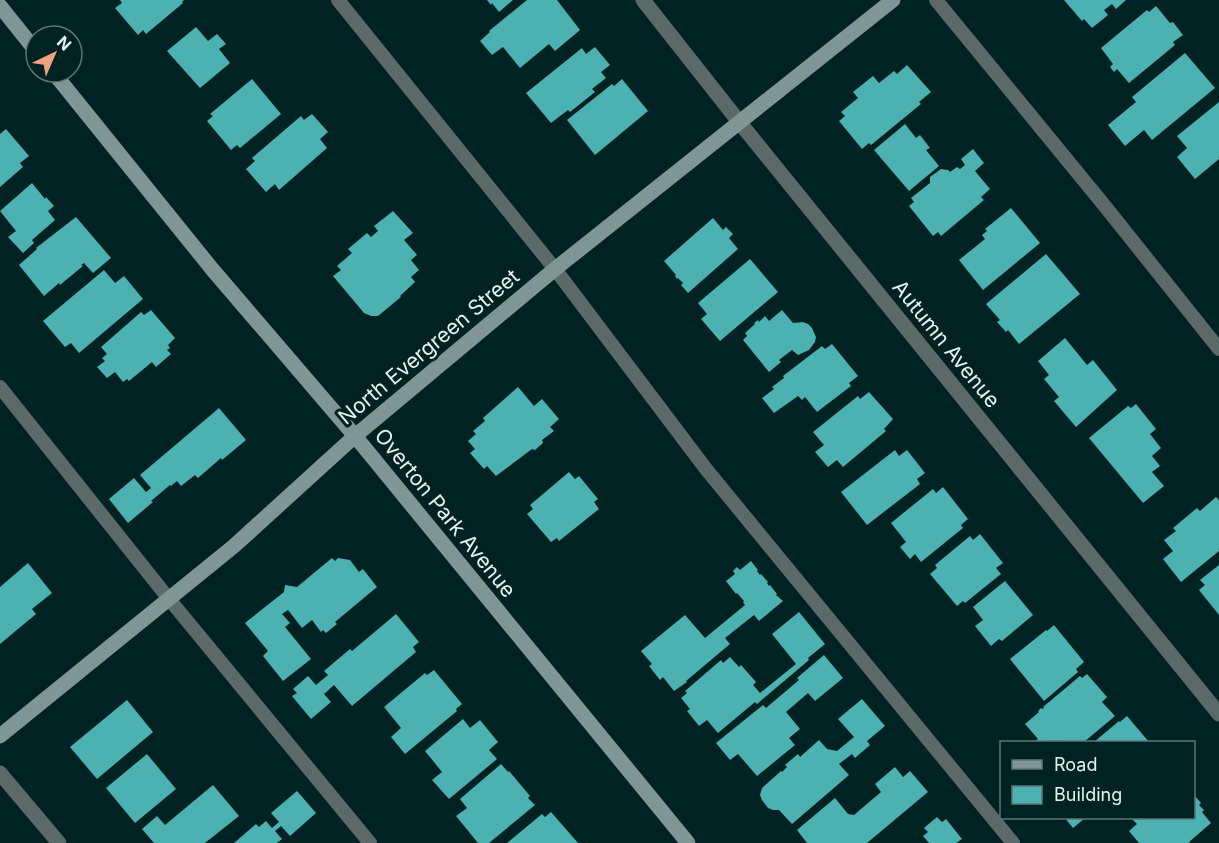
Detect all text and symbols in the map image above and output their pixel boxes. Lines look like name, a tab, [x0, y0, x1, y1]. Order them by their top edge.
north arrow	[24, 24, 84, 84]
text: N	[53, 32, 76, 55]
street label: North Evergreen Street	[333, 264, 524, 430]
street label: Autumn Avenue	[887, 275, 1005, 412]
street label: Overton Park Avenue	[370, 423, 521, 602]
legend	[1000, 741, 1195, 819]
text: Road	[1054, 754, 1097, 775]
text: Building	[1054, 784, 1122, 805]

